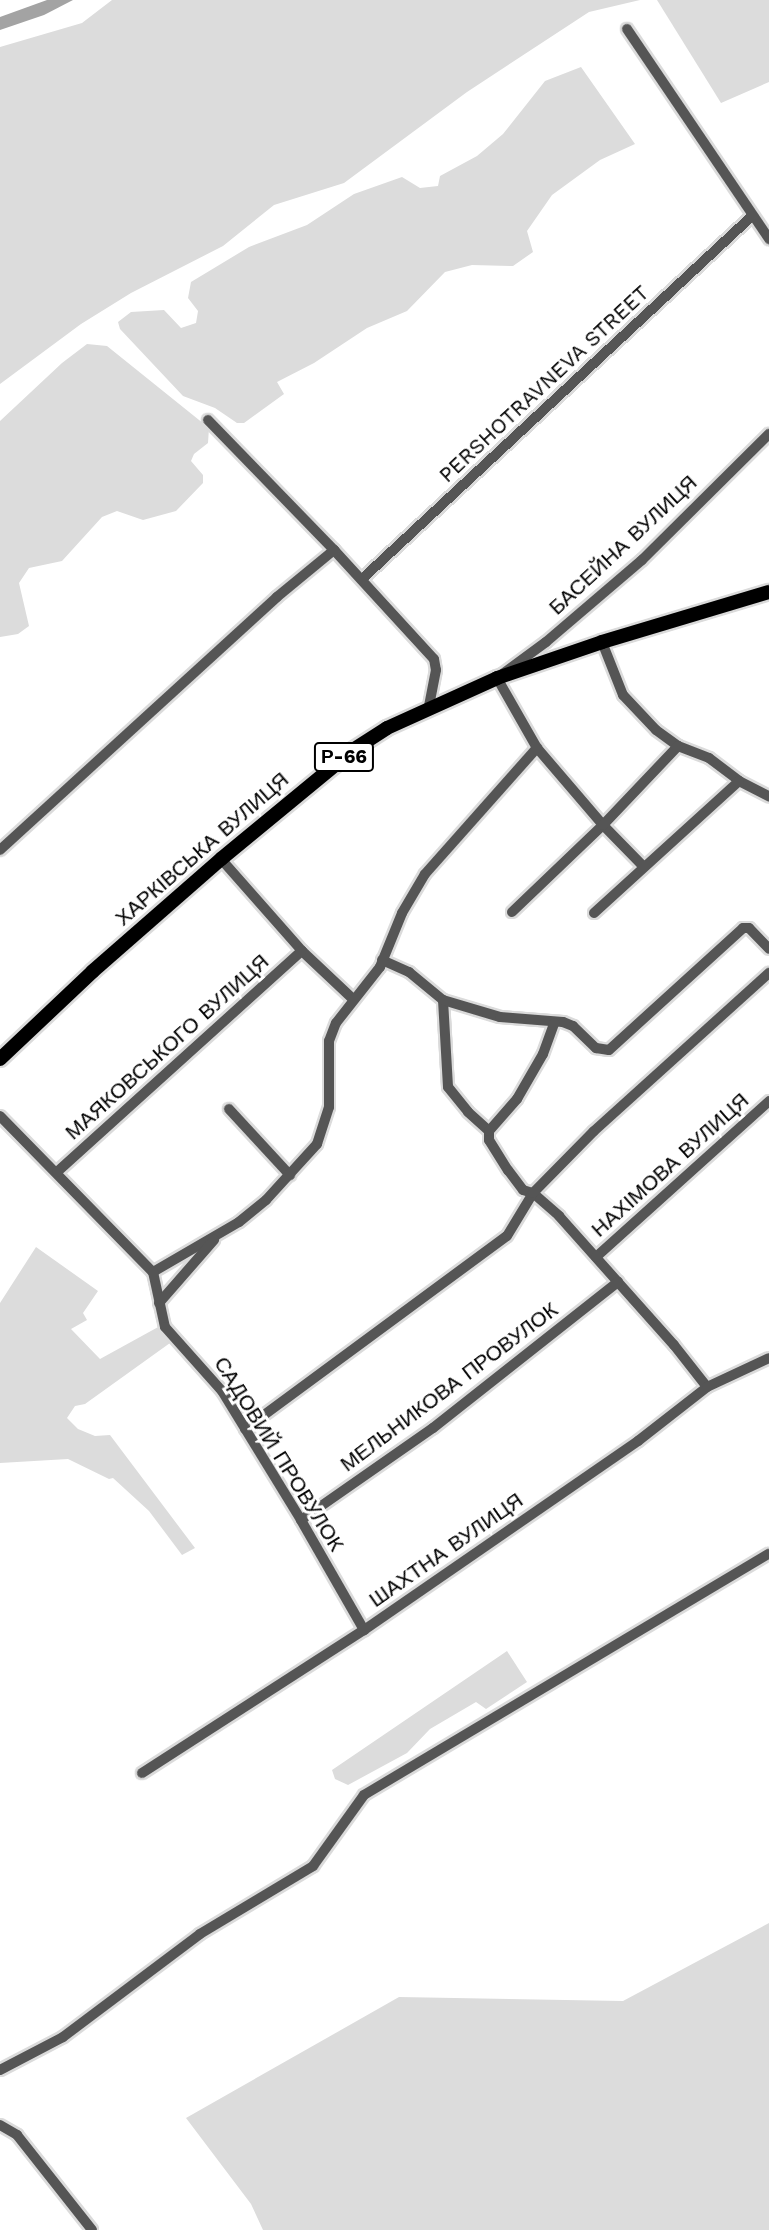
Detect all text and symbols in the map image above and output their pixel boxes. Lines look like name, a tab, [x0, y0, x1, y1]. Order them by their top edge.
street label: PERSHOTRAVNEVA STREET	[434, 280, 654, 488]
street label: БАСЕЙНА ВУЛИЦЯ	[544, 470, 702, 620]
road number: Р-66	[312, 742, 376, 772]
street label: ХАРКІВСЬКА ВУЛИЦЯ	[110, 767, 294, 931]
street label: МАЯКОВСЬКОГО ВУЛИЦЯ	[60, 949, 274, 1145]
street label: НАХІМОВА ВУЛИЦЯ	[586, 1088, 754, 1242]
street label: МЕЛЬНИКОВА ПРОВУЛОК	[335, 1297, 563, 1477]
street label: САДОВИЙ ПРОВУЛОК	[209, 1352, 349, 1556]
street label: ШАХТНА ВУЛИЦЯ	[364, 1487, 528, 1613]

